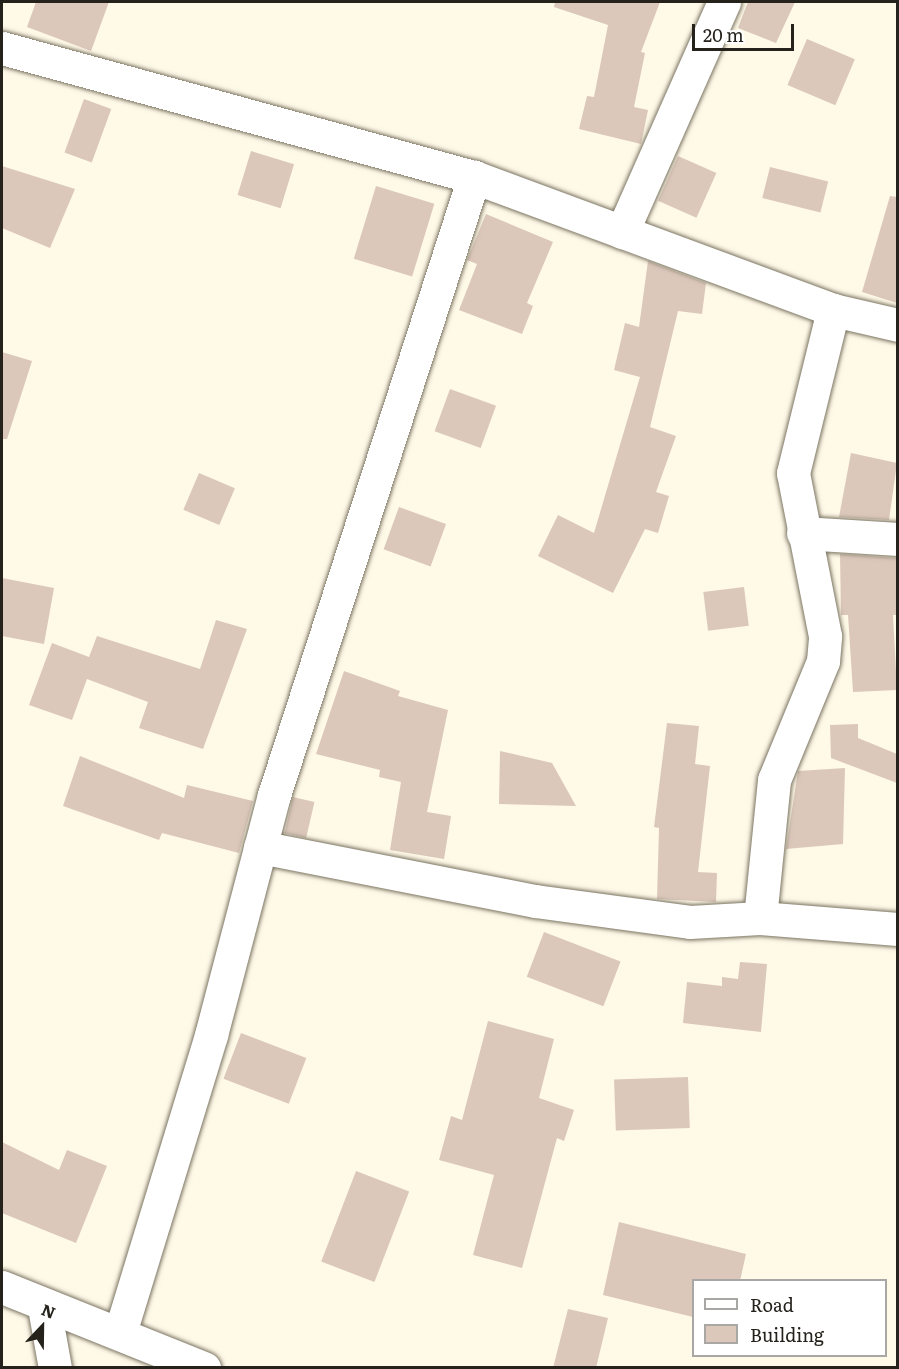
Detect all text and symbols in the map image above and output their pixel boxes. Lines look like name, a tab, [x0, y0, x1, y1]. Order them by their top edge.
scale bar	[695, 12, 797, 50]
text: 20 m	[703, 21, 744, 48]
legend	[692, 1279, 887, 1357]
text: Road	[750, 1291, 794, 1318]
north arrow	[12, 1297, 72, 1357]
text: N	[38, 1297, 59, 1324]
text: Building	[750, 1321, 824, 1348]

